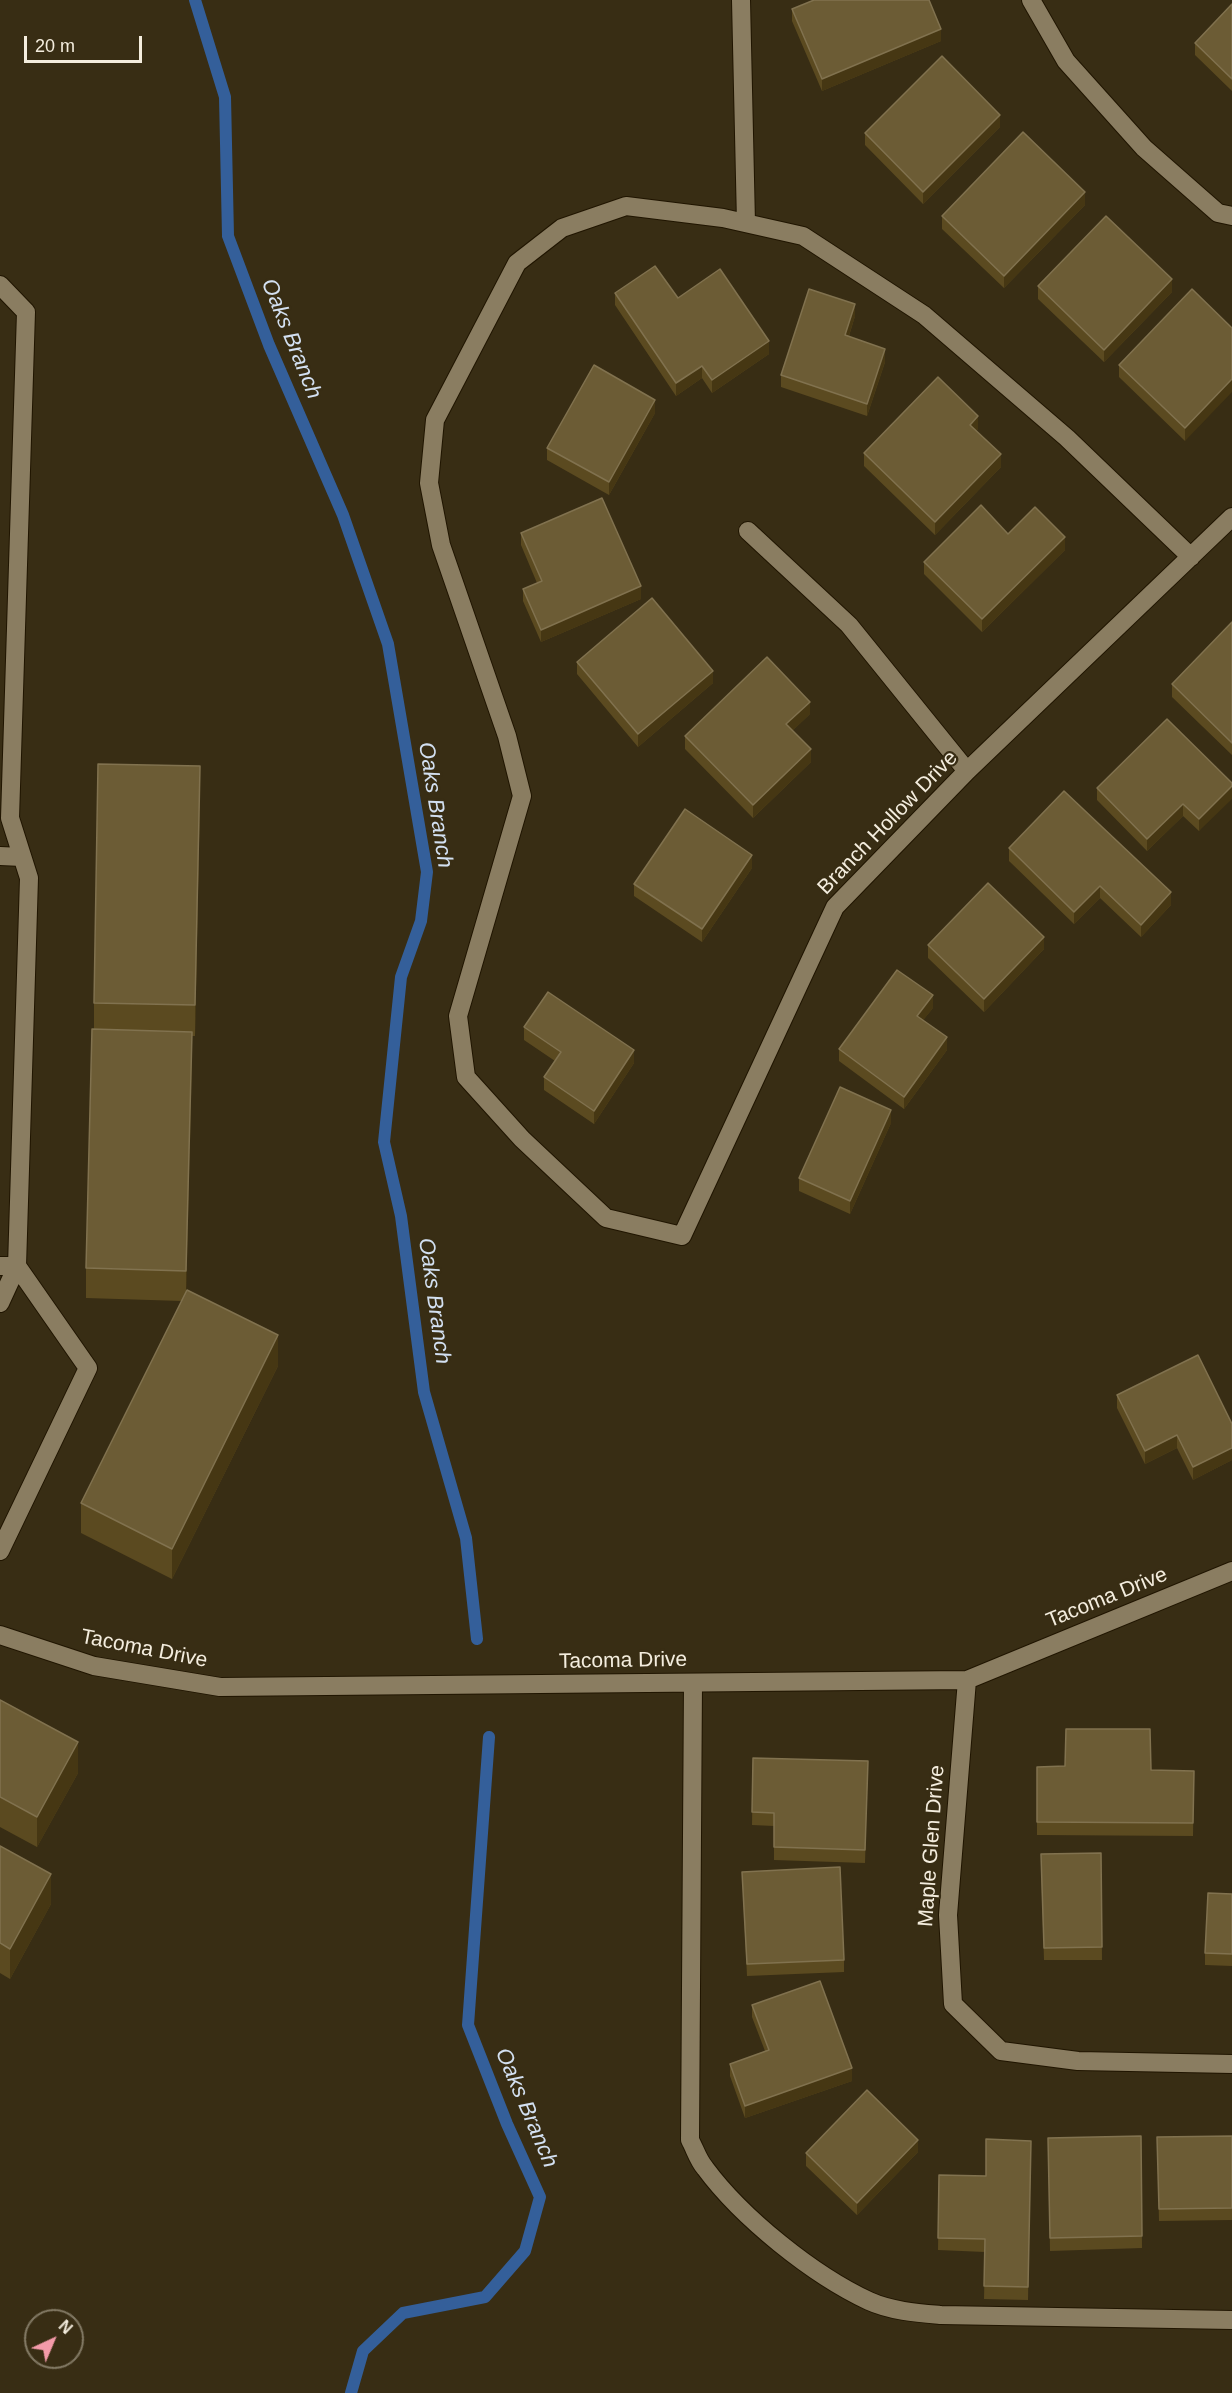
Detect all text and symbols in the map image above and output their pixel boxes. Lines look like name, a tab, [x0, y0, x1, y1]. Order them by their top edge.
scale bar	[27, 24, 146, 62]
text: 20 m	[35, 36, 75, 56]
water label: Oaks Branch	[255, 275, 327, 403]
water label: Oaks Branch	[412, 740, 458, 870]
street label: Branch Hollow Drive	[813, 746, 963, 900]
water label: Oaks Branch	[412, 1236, 456, 1366]
street label: Tacoma Drive	[1043, 1562, 1171, 1634]
street label: Tacoma Drive	[79, 1624, 209, 1674]
street label: Tacoma Drive	[559, 1647, 687, 1675]
street label: Maple Glen Drive	[914, 1764, 950, 1928]
water label: Oaks Branch	[489, 2044, 563, 2172]
north arrow	[24, 2309, 84, 2369]
text: N	[55, 2317, 76, 2337]

